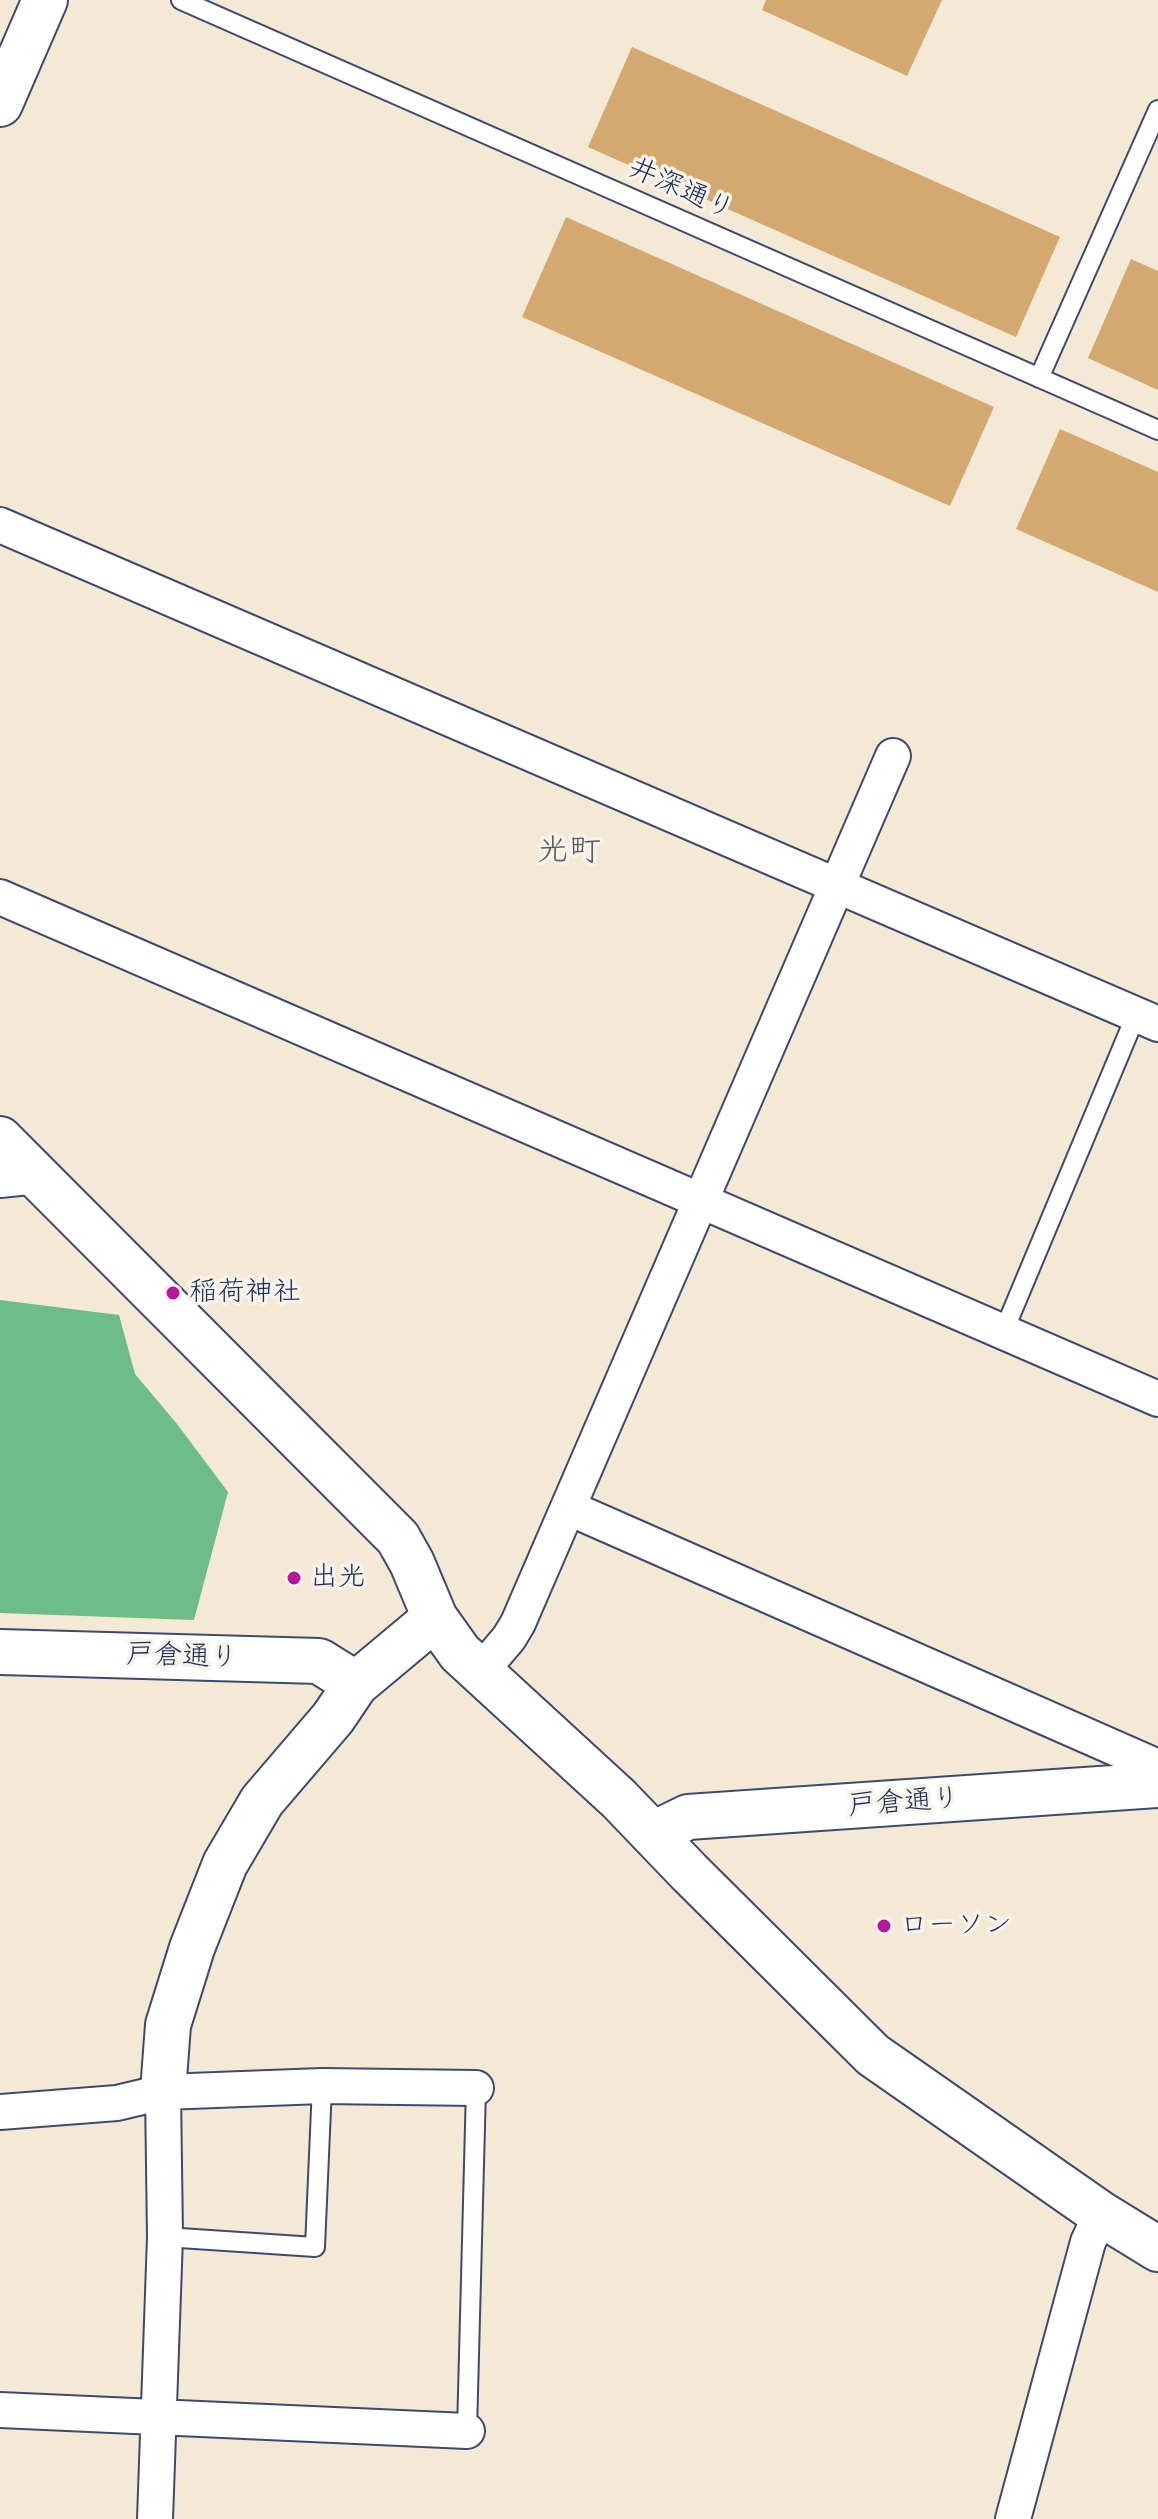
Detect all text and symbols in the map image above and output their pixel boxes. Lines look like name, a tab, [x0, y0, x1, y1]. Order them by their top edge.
street label: 井深通り	[623, 152, 739, 228]
district label: 光町	[537, 833, 601, 871]
place label: 稲荷神社	[189, 1276, 301, 1310]
marker: 稲荷神社	[164, 1284, 182, 1302]
place label: 出光	[310, 1561, 366, 1595]
marker: 出光	[285, 1569, 303, 1587]
street label: 戸倉通り	[125, 1638, 239, 1676]
street label: 戸倉通り	[847, 1782, 961, 1824]
place label: ローソン	[900, 1909, 1012, 1943]
marker: ローソン	[875, 1917, 893, 1935]

